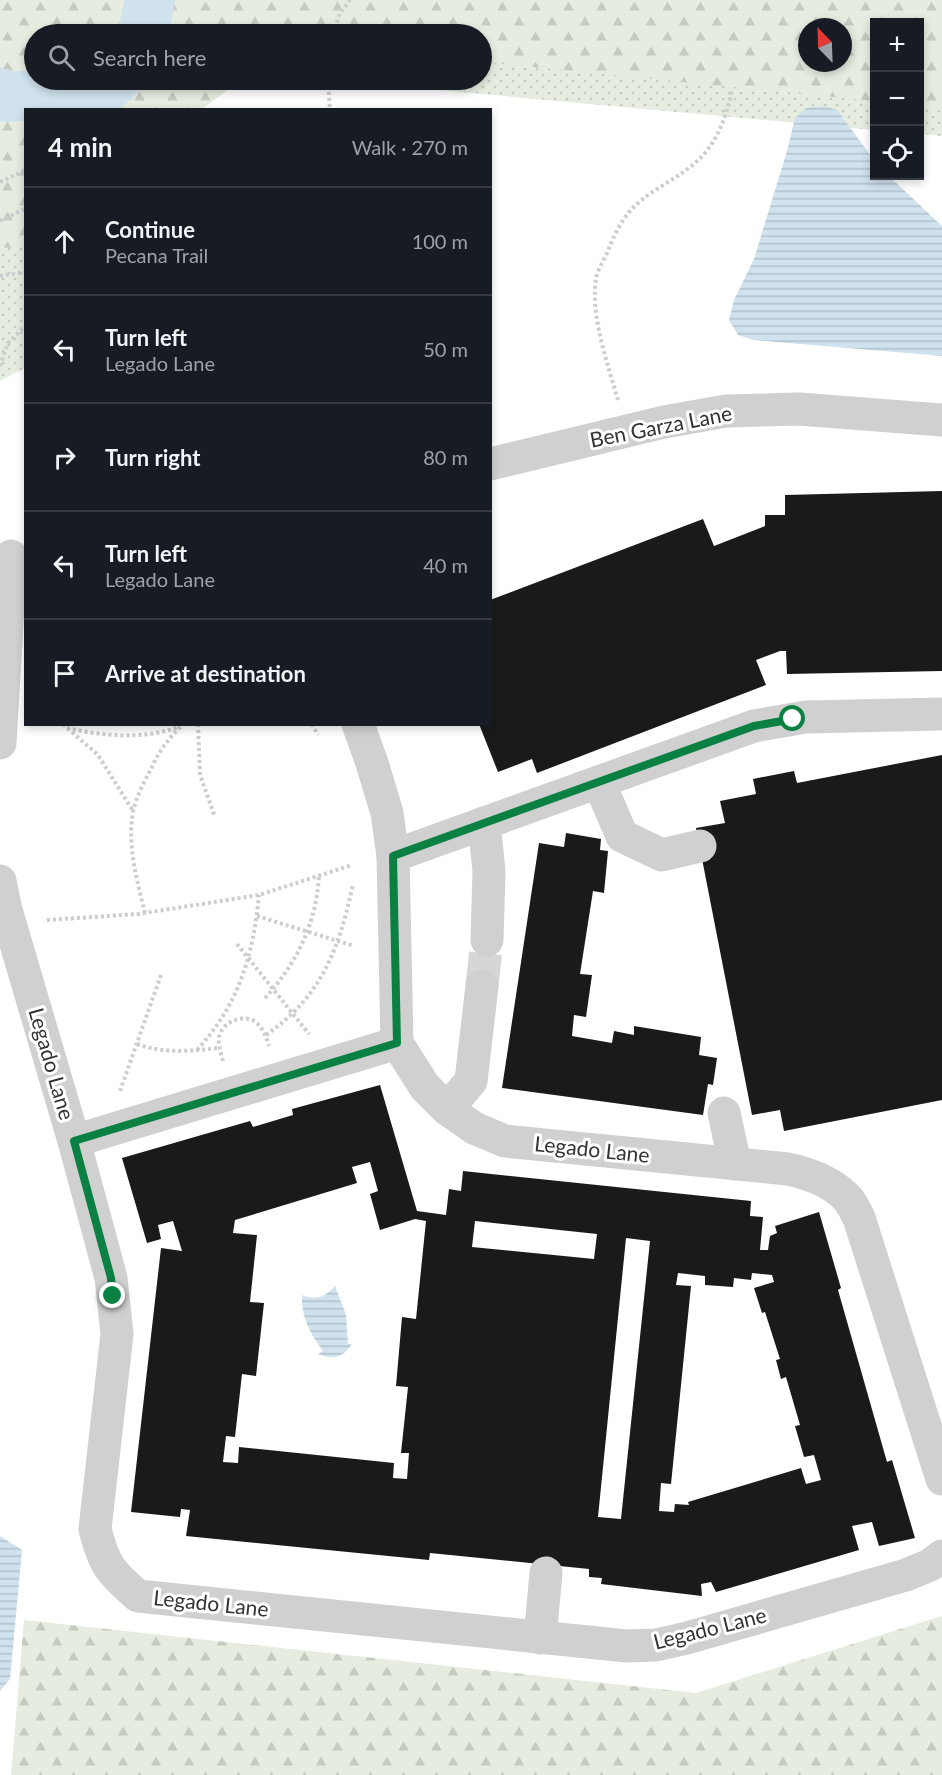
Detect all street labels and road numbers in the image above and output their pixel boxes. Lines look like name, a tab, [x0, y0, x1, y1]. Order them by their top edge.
street label: Ben Garza Lane	[588, 399, 734, 452]
street label: Legado Lane	[25, 1005, 80, 1123]
street label: Legado Lane	[533, 1130, 651, 1167]
street label: Legado Lane	[152, 1584, 270, 1621]
street label: Legado Lane	[651, 1601, 769, 1654]

